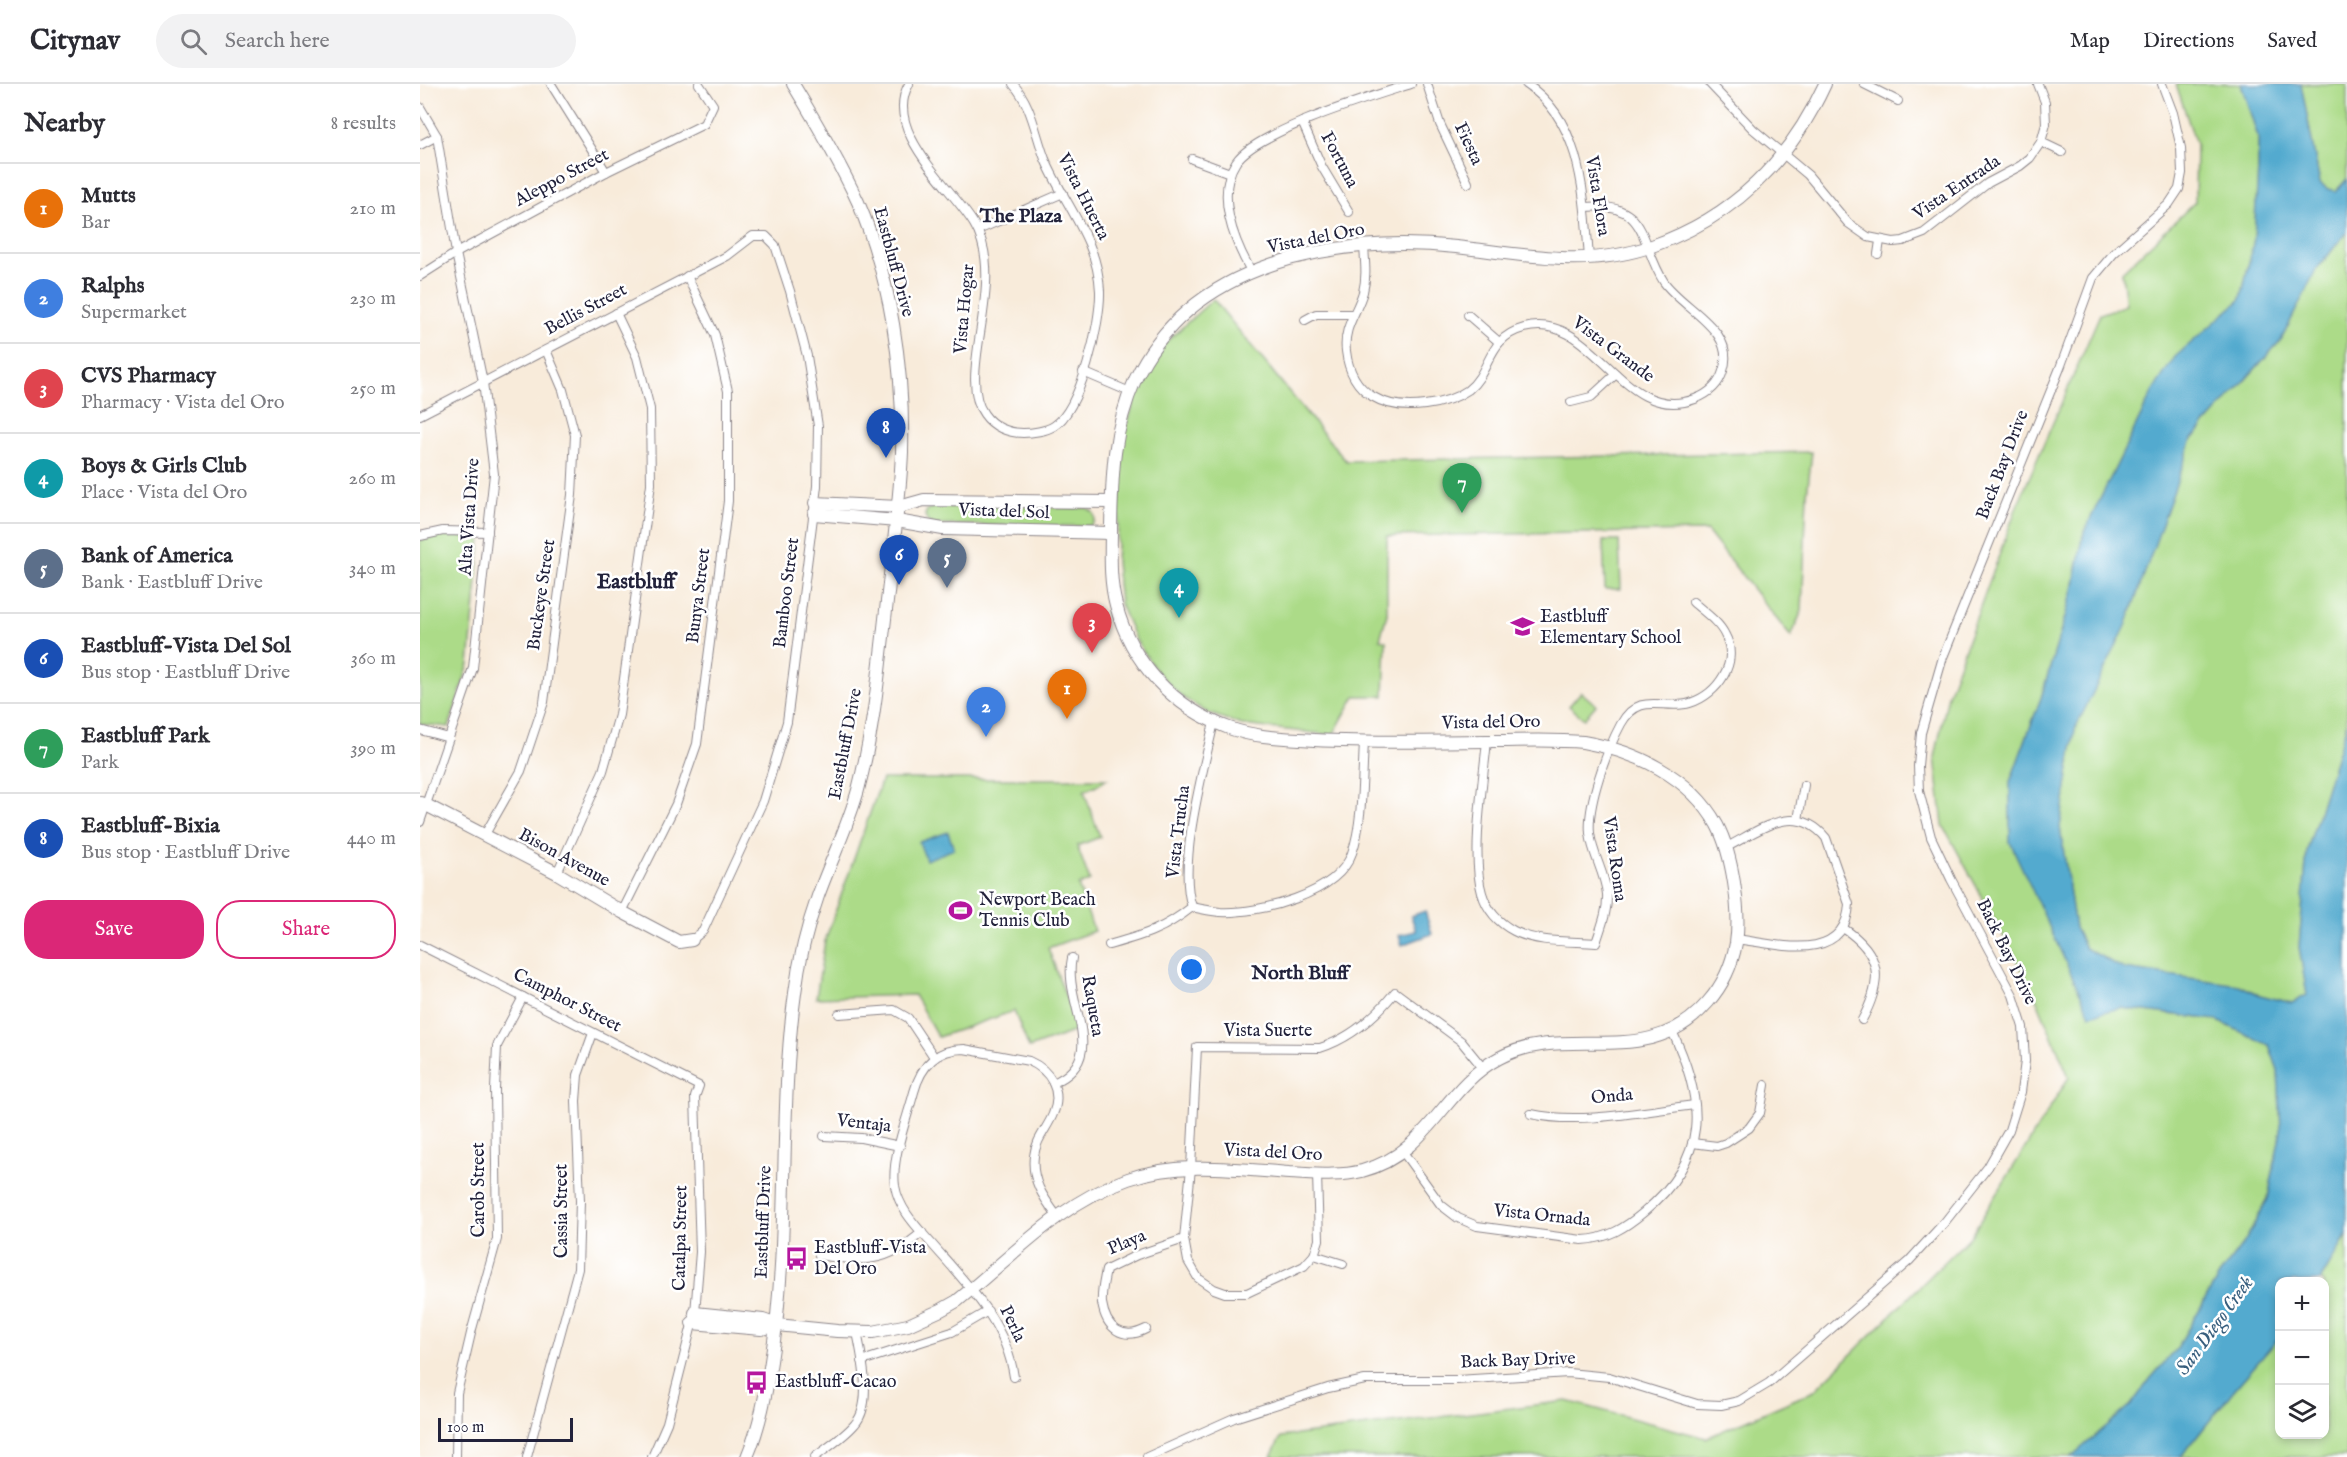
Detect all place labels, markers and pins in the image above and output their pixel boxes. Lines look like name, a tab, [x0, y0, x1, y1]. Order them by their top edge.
pin: 8	[866, 408, 906, 458]
pin: 7	[1442, 464, 1482, 513]
pin: 6	[880, 536, 918, 585]
pin: 5	[928, 538, 966, 588]
pin: 4	[1160, 568, 1198, 618]
pin: 3	[1072, 604, 1112, 653]
place label: Eastbluff Elementary School	[1540, 606, 1681, 650]
school or university icon: Eastbluff Elementary School	[1509, 614, 1535, 640]
pin: 1	[1048, 670, 1086, 719]
pin: 2	[966, 688, 1006, 737]
place label: Newport Beach Tennis Club	[979, 889, 1096, 933]
sports icon: Newport Beach Tennis Club	[948, 897, 974, 923]
place label: Eastbluff-Vista Del Oro	[814, 1237, 927, 1281]
bus stop icon: Eastbluff-Vista Del Oro	[783, 1245, 809, 1271]
bus stop icon: Eastbluff-Cacao	[744, 1369, 770, 1395]
place label: Eastbluff-Cacao	[775, 1371, 897, 1394]

